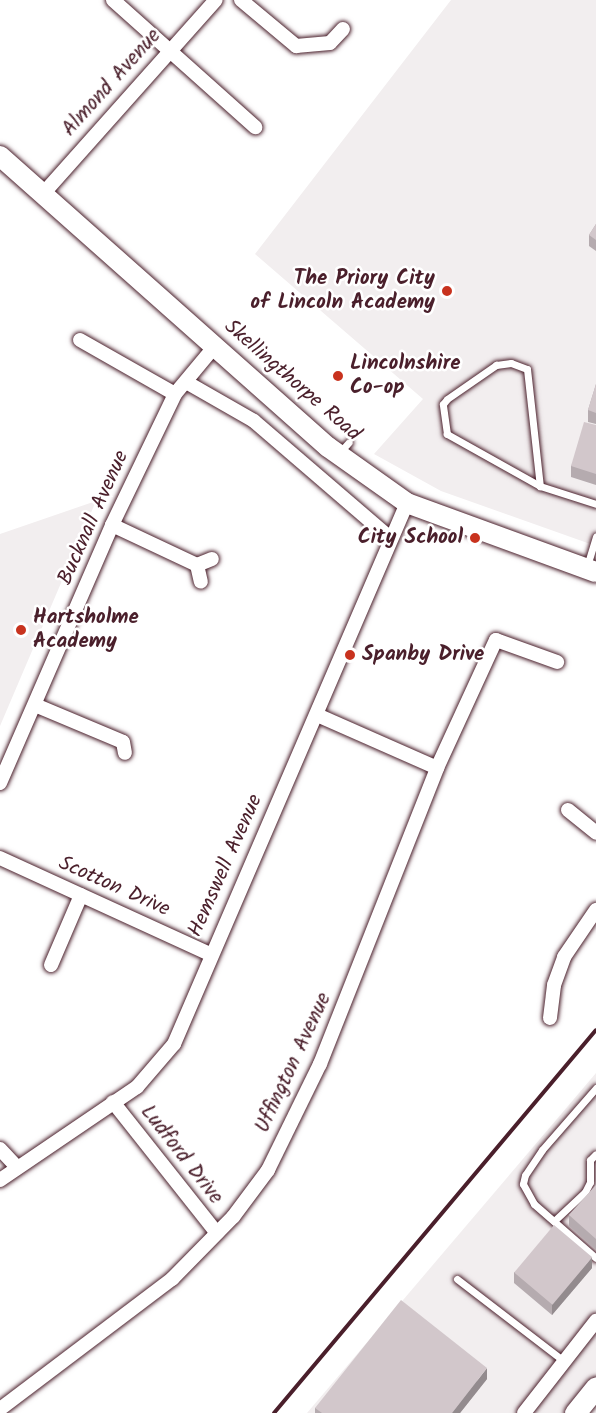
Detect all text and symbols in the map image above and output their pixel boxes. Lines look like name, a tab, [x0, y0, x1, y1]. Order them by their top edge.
street label: Almond Avenue	[57, 24, 167, 142]
place label: The Priory City of Lincoln Academy	[251, 266, 435, 316]
marker: The Priory City of Lincoln Academy	[440, 284, 454, 298]
street label: Skellingthorpe Road	[219, 315, 365, 447]
place label: Lincolnshire Co-op	[350, 351, 461, 401]
marker: Lincolnshire Co-op	[331, 369, 345, 383]
street label: Bucknall Avenue	[53, 447, 135, 589]
place label: City School	[358, 525, 463, 551]
marker: City School	[468, 531, 482, 545]
place label: Hartsholme Academy	[33, 605, 139, 655]
marker: Hartsholme Academy	[14, 623, 28, 637]
place label: Spanby Drive	[362, 642, 484, 668]
marker: Spanby Drive	[343, 648, 357, 662]
street label: Hemswell Avenue	[183, 791, 269, 941]
street label: Scotton Drive	[54, 851, 174, 923]
street label: Uffington Avenue	[251, 989, 337, 1137]
street label: Ludford Drive	[134, 1100, 228, 1210]

